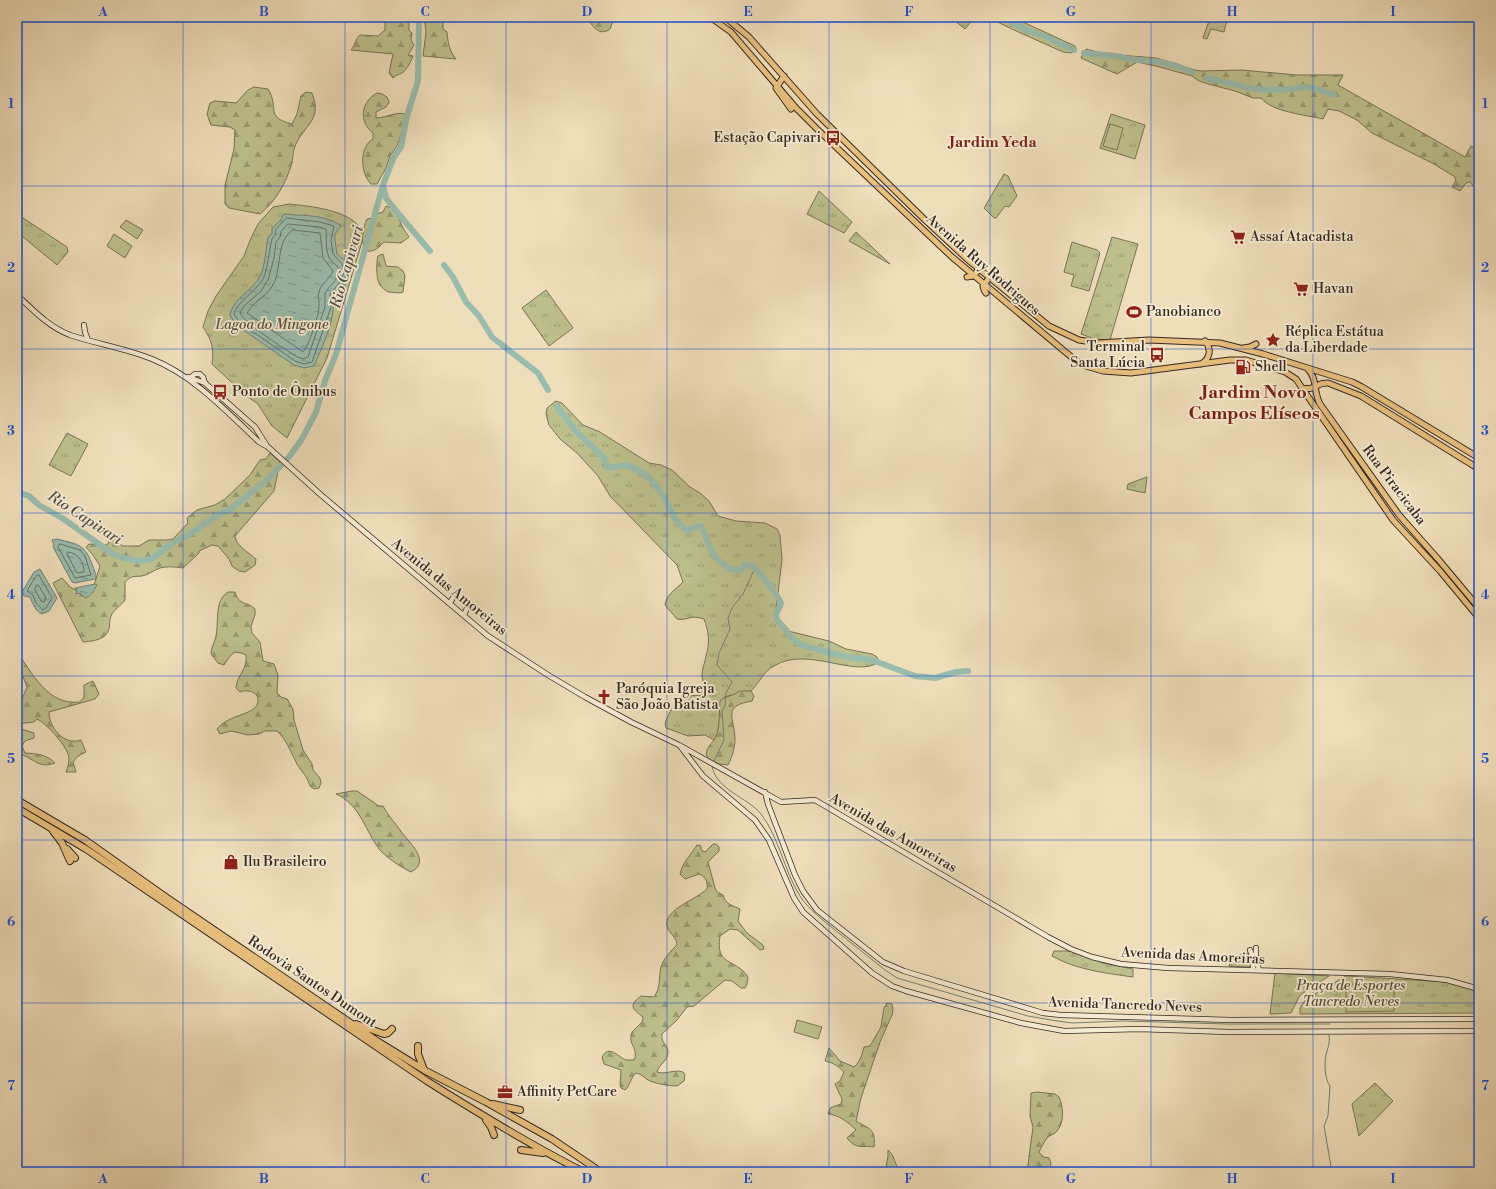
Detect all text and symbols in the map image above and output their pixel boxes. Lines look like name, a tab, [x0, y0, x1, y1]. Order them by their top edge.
text: A	[97, 4, 108, 20]
text: B	[259, 4, 269, 20]
text: C	[420, 4, 430, 20]
text: D	[582, 4, 592, 20]
text: E	[743, 4, 753, 20]
text: F	[904, 4, 914, 20]
text: G	[1066, 4, 1077, 20]
text: H	[1227, 4, 1238, 20]
text: I	[1390, 4, 1396, 20]
text: 1	[8, 96, 15, 112]
text: 1	[1482, 96, 1489, 112]
place label: Estação Capivari	[714, 129, 821, 147]
bus stop icon: Estação Capivari	[824, 129, 842, 147]
district label: Jardim Yeda	[947, 133, 1038, 152]
street label: Avenida Ruy Rodrigues	[921, 210, 1044, 320]
water label: Rio Capivari	[326, 223, 368, 312]
supermarket icon: Assaí Atacadista	[1229, 228, 1247, 246]
place label: Assaí Atacadista	[1249, 228, 1354, 246]
text: 2	[7, 260, 15, 276]
text: 2	[1481, 260, 1489, 276]
supermarket icon: Havan	[1292, 280, 1310, 298]
place label: Havan	[1313, 280, 1354, 298]
sports icon: Panobianco	[1125, 303, 1143, 321]
place label: Panobianco	[1146, 303, 1221, 321]
park label: Lagoa do Mingone	[215, 316, 329, 334]
place label: Réplica Estátua da Liberdade	[1285, 323, 1385, 357]
place icon: Réplica Estátua da Liberdade	[1264, 331, 1282, 349]
place label: Terminal Santa Lúcia	[1070, 338, 1146, 372]
bus stop icon: Terminal Santa Lúcia	[1148, 346, 1166, 364]
fuel station icon: Shell	[1234, 358, 1252, 376]
place label: Shell	[1255, 358, 1287, 376]
place label: Ponto de Ônibus	[232, 381, 336, 401]
district label: Jardim Novo Campos Elíseos	[1188, 381, 1320, 425]
bus stop icon: Ponto de Ônibus	[211, 383, 229, 401]
text: 3	[7, 423, 15, 439]
text: 3	[1481, 423, 1489, 439]
street label: Rua Piracicaba	[1358, 441, 1431, 529]
water label: Rio Capivari	[43, 486, 126, 549]
street label: Avenida das Amoreiras	[387, 534, 511, 639]
text: 4	[7, 587, 16, 603]
text: 4	[1481, 587, 1490, 603]
place label: Paróquia Igreja São João Batista	[616, 680, 719, 714]
church icon: Paróquia Igreja São João Batista	[595, 688, 613, 706]
text: 5	[7, 751, 15, 767]
text: 5	[1481, 751, 1489, 767]
street label: Avenida das Amoreiras	[825, 789, 960, 877]
shop icon: Ilu Brasileiro	[222, 853, 240, 871]
place label: Ilu Brasileiro	[243, 853, 327, 871]
text: 6	[7, 914, 15, 930]
text: 6	[1481, 914, 1489, 930]
street label: Rodovia Santos Dumont	[244, 932, 380, 1032]
street label: Avenida das Amoreiras	[1119, 943, 1266, 969]
park label: Praça de Esportes Tancredo Neves	[1295, 977, 1406, 1011]
street label: Avenida Tancredo Neves	[1047, 993, 1202, 1017]
text: 7	[7, 1078, 15, 1094]
text: 7	[1481, 1078, 1489, 1094]
office icon: Affinity PetCare	[496, 1083, 514, 1101]
place label: Affinity PetCare	[516, 1083, 617, 1101]
text: A	[97, 1171, 108, 1187]
text: B	[259, 1171, 269, 1187]
text: C	[420, 1171, 430, 1187]
text: D	[582, 1171, 592, 1187]
text: E	[743, 1171, 753, 1187]
text: F	[904, 1171, 914, 1187]
text: G	[1066, 1171, 1077, 1187]
text: H	[1227, 1171, 1238, 1187]
text: I	[1390, 1171, 1396, 1187]

